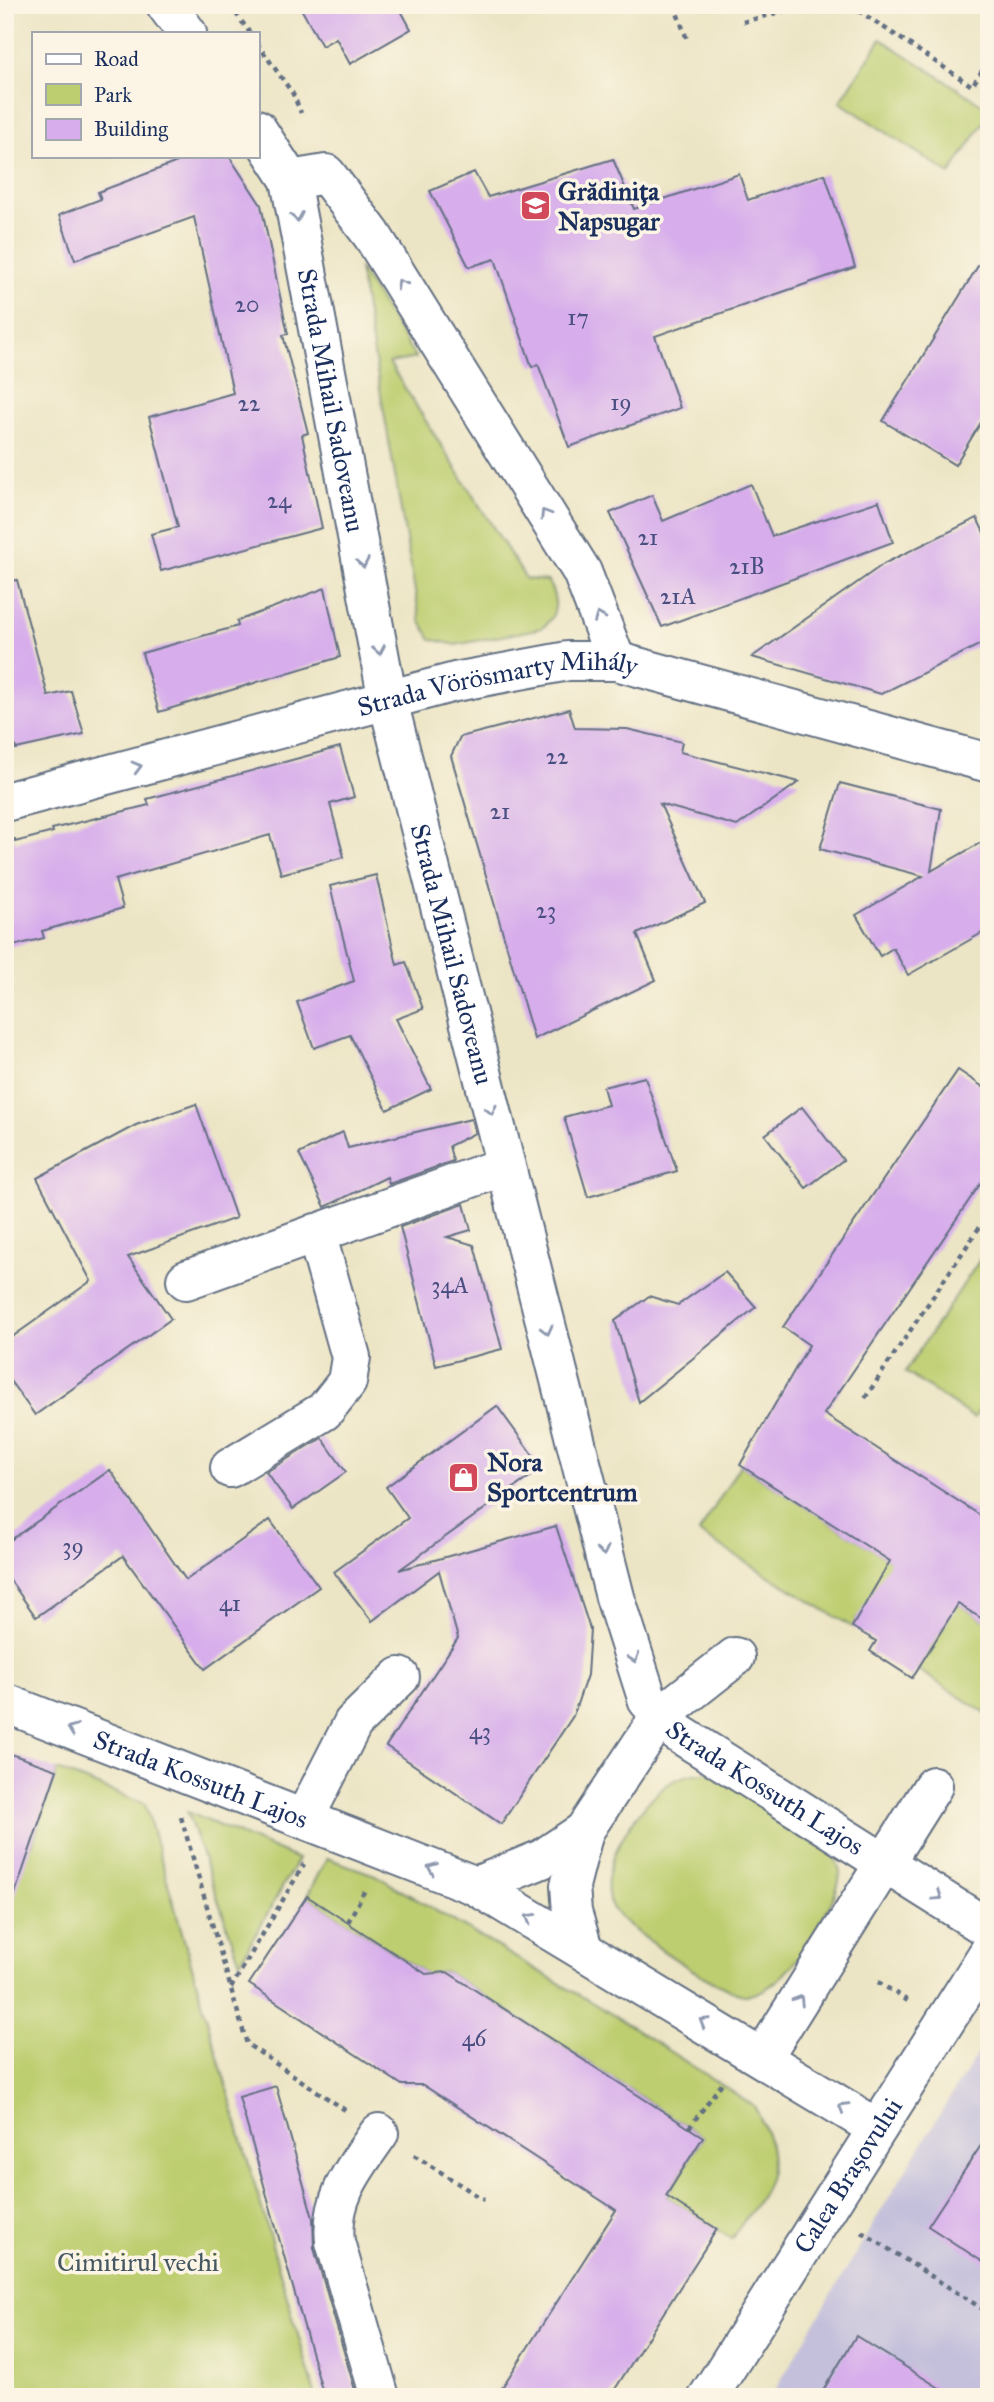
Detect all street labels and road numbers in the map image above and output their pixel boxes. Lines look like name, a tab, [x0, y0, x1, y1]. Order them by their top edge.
street label: Strada Mihail Sadoveanu	[291, 266, 372, 535]
street label: Strada Vörösmarty Mihály	[354, 645, 642, 723]
street label: Strada Mihail Sadoveanu	[404, 820, 501, 1088]
street label: Strada Kossuth Lajos	[659, 1714, 870, 1862]
street label: Strada Kossuth Lajos	[89, 1723, 313, 1835]
street label: Calea Brașovului	[787, 2092, 909, 2259]

